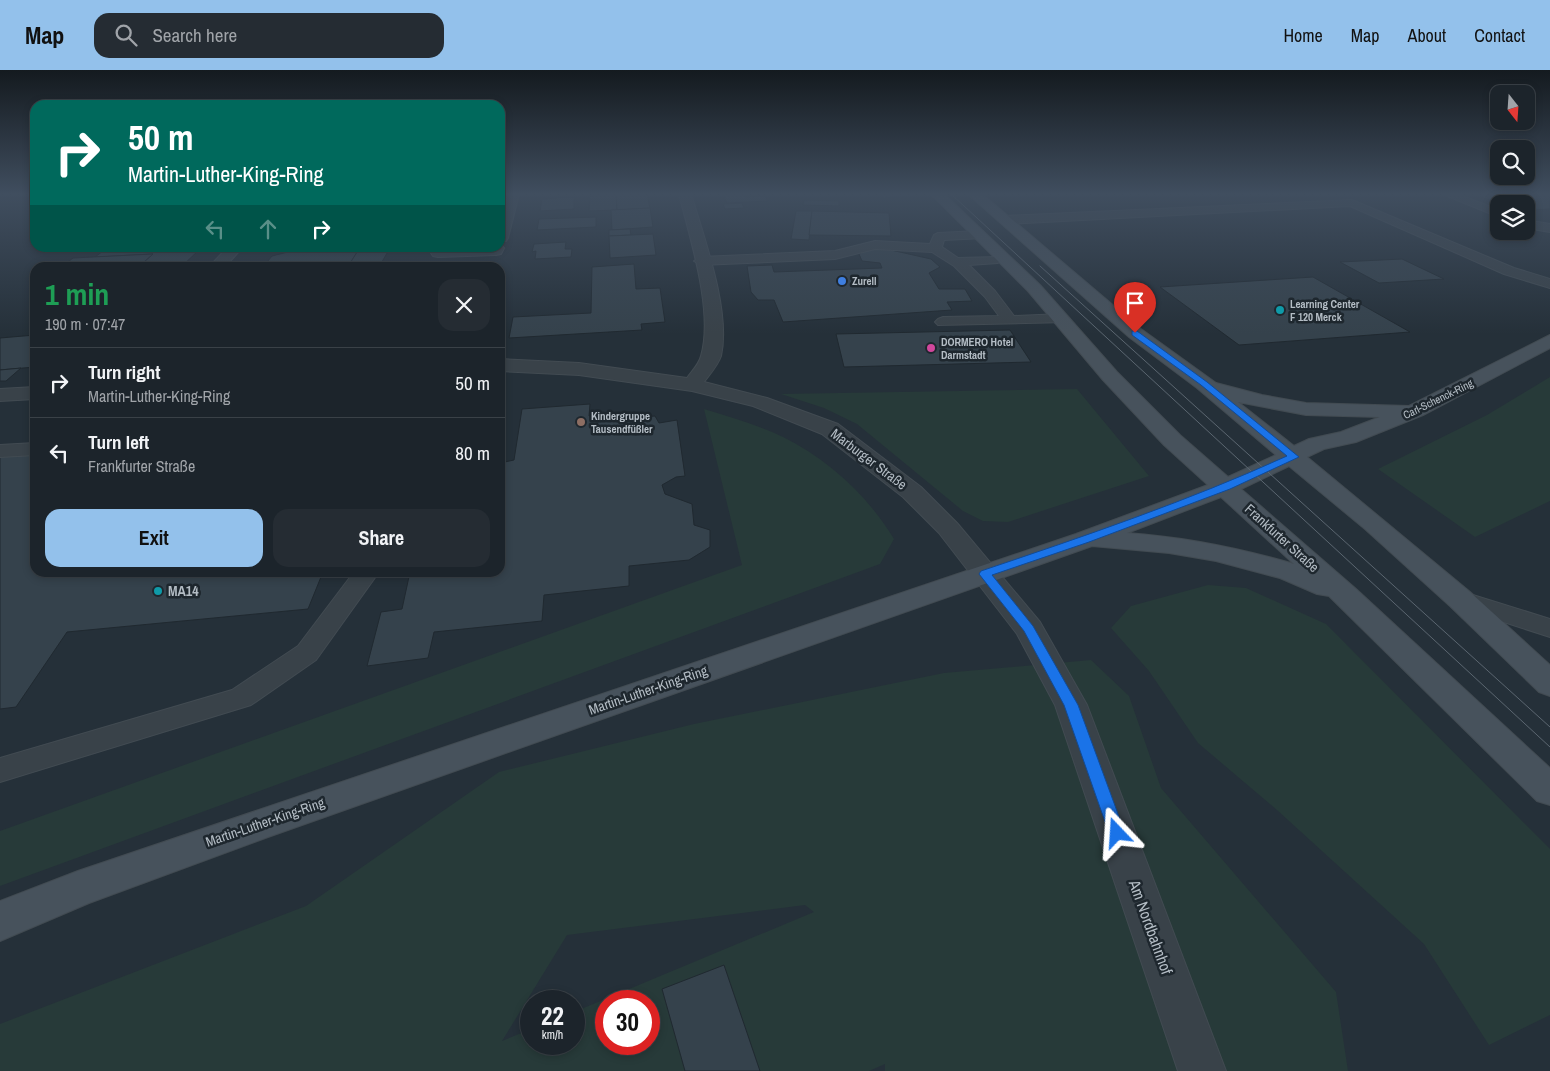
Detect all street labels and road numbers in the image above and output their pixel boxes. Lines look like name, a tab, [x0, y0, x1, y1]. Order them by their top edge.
street label: Carl-Schenck-Ring	[1401, 376, 1475, 422]
street label: Marburger Straße	[827, 425, 911, 493]
street label: Frankfurter Straße	[1241, 500, 1323, 576]
street label: Martin-Luther-King-Ring	[586, 661, 710, 719]
street label: Martin-Luther-King-Ring	[203, 793, 327, 851]
street label: Am Nordbahnhof	[1123, 876, 1178, 978]

